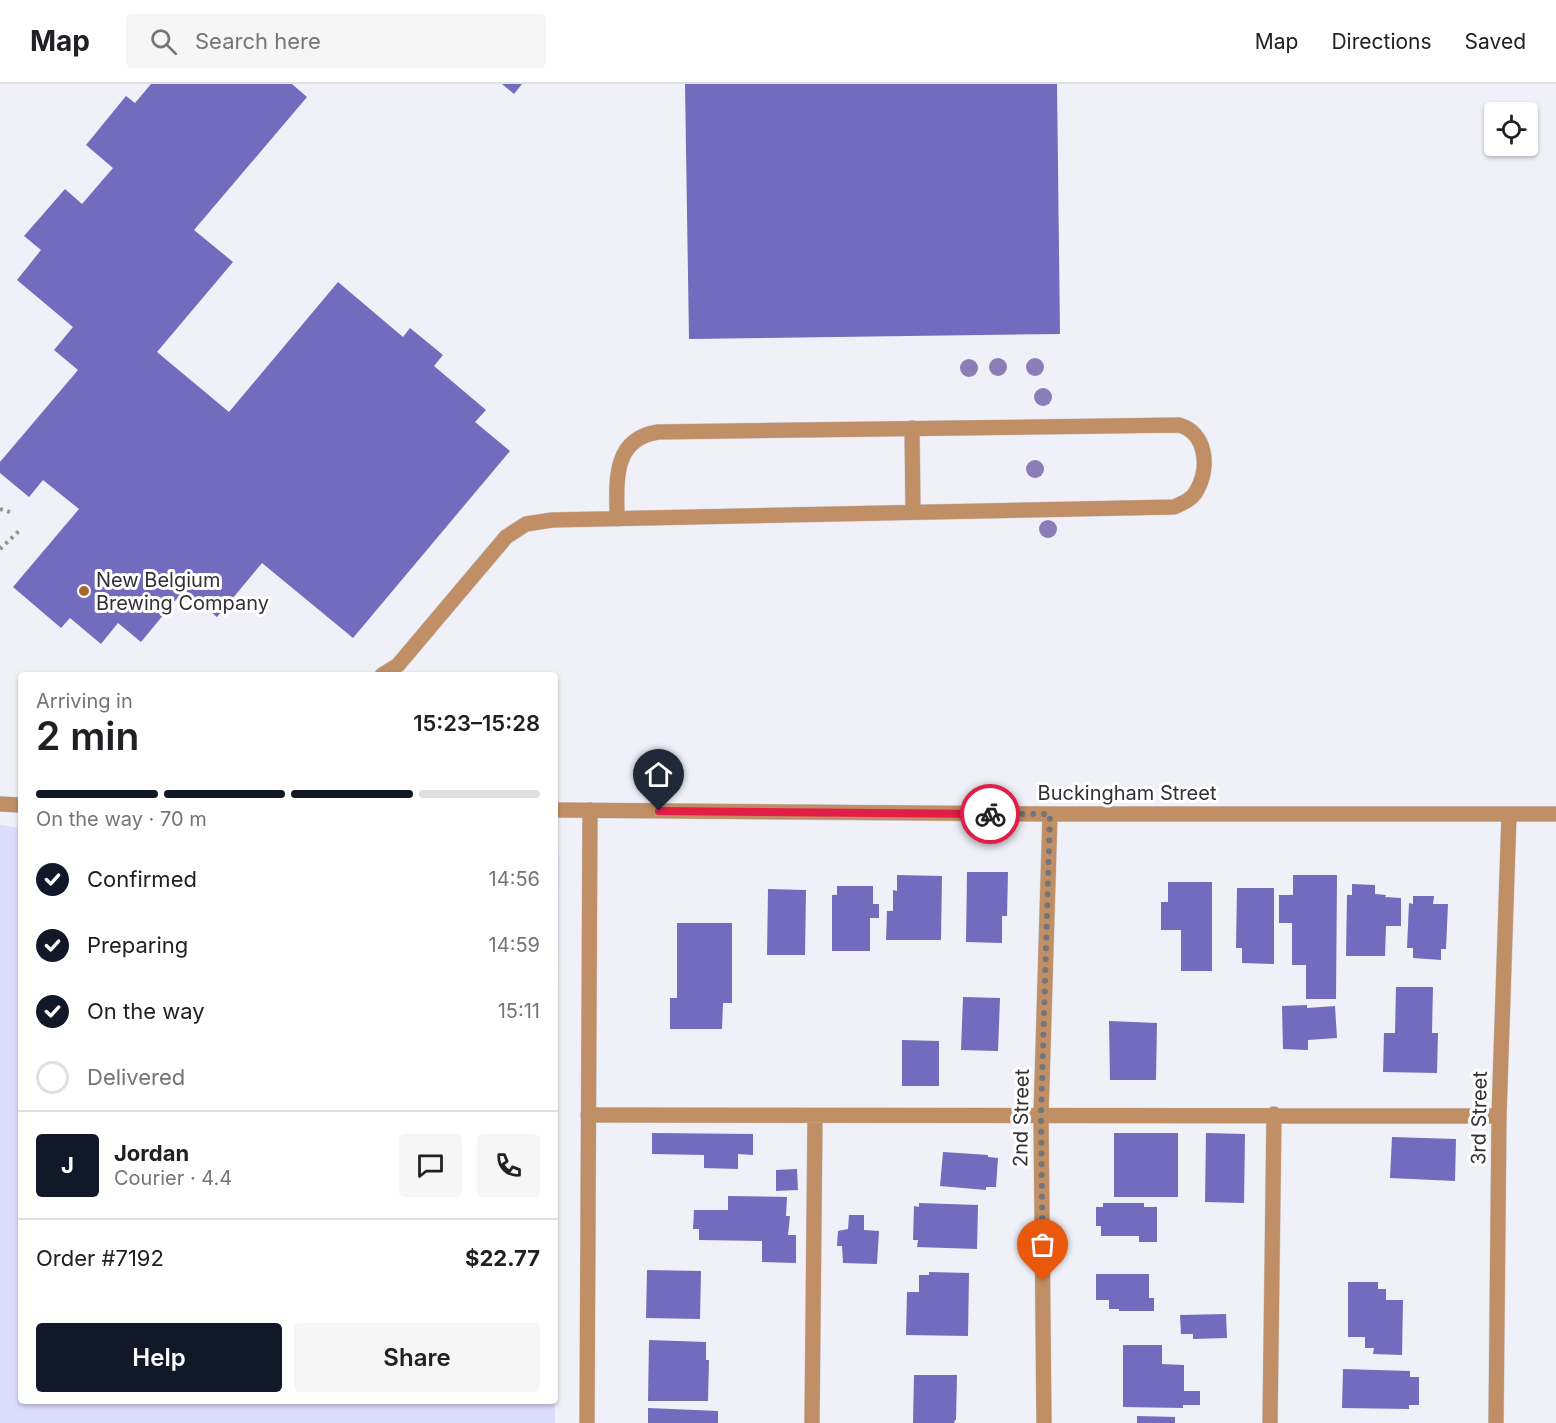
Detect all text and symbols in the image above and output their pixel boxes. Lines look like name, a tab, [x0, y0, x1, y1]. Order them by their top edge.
search box	[126, 14, 546, 68]
text: Map	[30, 24, 90, 58]
icon: search	[147, 25, 180, 58]
text: Search here	[195, 28, 321, 54]
text: Map	[1255, 29, 1298, 54]
text: Directions	[1331, 29, 1432, 54]
text: Saved	[1465, 29, 1526, 54]
map controls	[1484, 102, 1538, 156]
button: locate	[1484, 102, 1538, 156]
place label: New Belgium Brewing Company	[96, 568, 269, 615]
marker: New Belgium Brewing Company	[77, 584, 91, 598]
text: Arriving in	[36, 689, 133, 713]
text: 15:23–15:28	[413, 710, 540, 736]
text: 2 min	[36, 712, 139, 759]
pin	[633, 749, 684, 811]
icon: home	[642, 758, 675, 791]
street label: Buckingham Street	[1038, 781, 1217, 805]
courier	[960, 784, 1020, 844]
icon: bike	[974, 798, 1007, 831]
text: On the way · 70 m	[36, 807, 207, 831]
icon: check	[36, 863, 69, 896]
text: Confirmed	[87, 866, 197, 892]
text: 14:56	[489, 867, 540, 891]
icon: check	[36, 929, 69, 962]
text: Preparing	[87, 932, 188, 958]
text: 14:59	[489, 933, 540, 957]
icon: check	[36, 995, 69, 1028]
text: On the way	[87, 998, 205, 1024]
text: 15:11	[498, 999, 540, 1023]
text: Delivered	[87, 1064, 185, 1090]
street label: 2nd Street	[1008, 1068, 1034, 1167]
street label: 3rd Street	[1466, 1070, 1492, 1165]
button: chat	[399, 1134, 462, 1197]
button: phone	[477, 1134, 540, 1197]
text: Jordan	[114, 1140, 189, 1166]
text: J	[61, 1152, 74, 1178]
text: Courier · 4.4	[114, 1166, 232, 1190]
pin	[1017, 1219, 1068, 1281]
icon: bag	[1026, 1228, 1059, 1261]
text: Order #7192	[36, 1245, 164, 1271]
text: $22.77	[465, 1245, 540, 1271]
button: Help	[36, 1323, 282, 1392]
button: Share	[294, 1323, 540, 1392]

